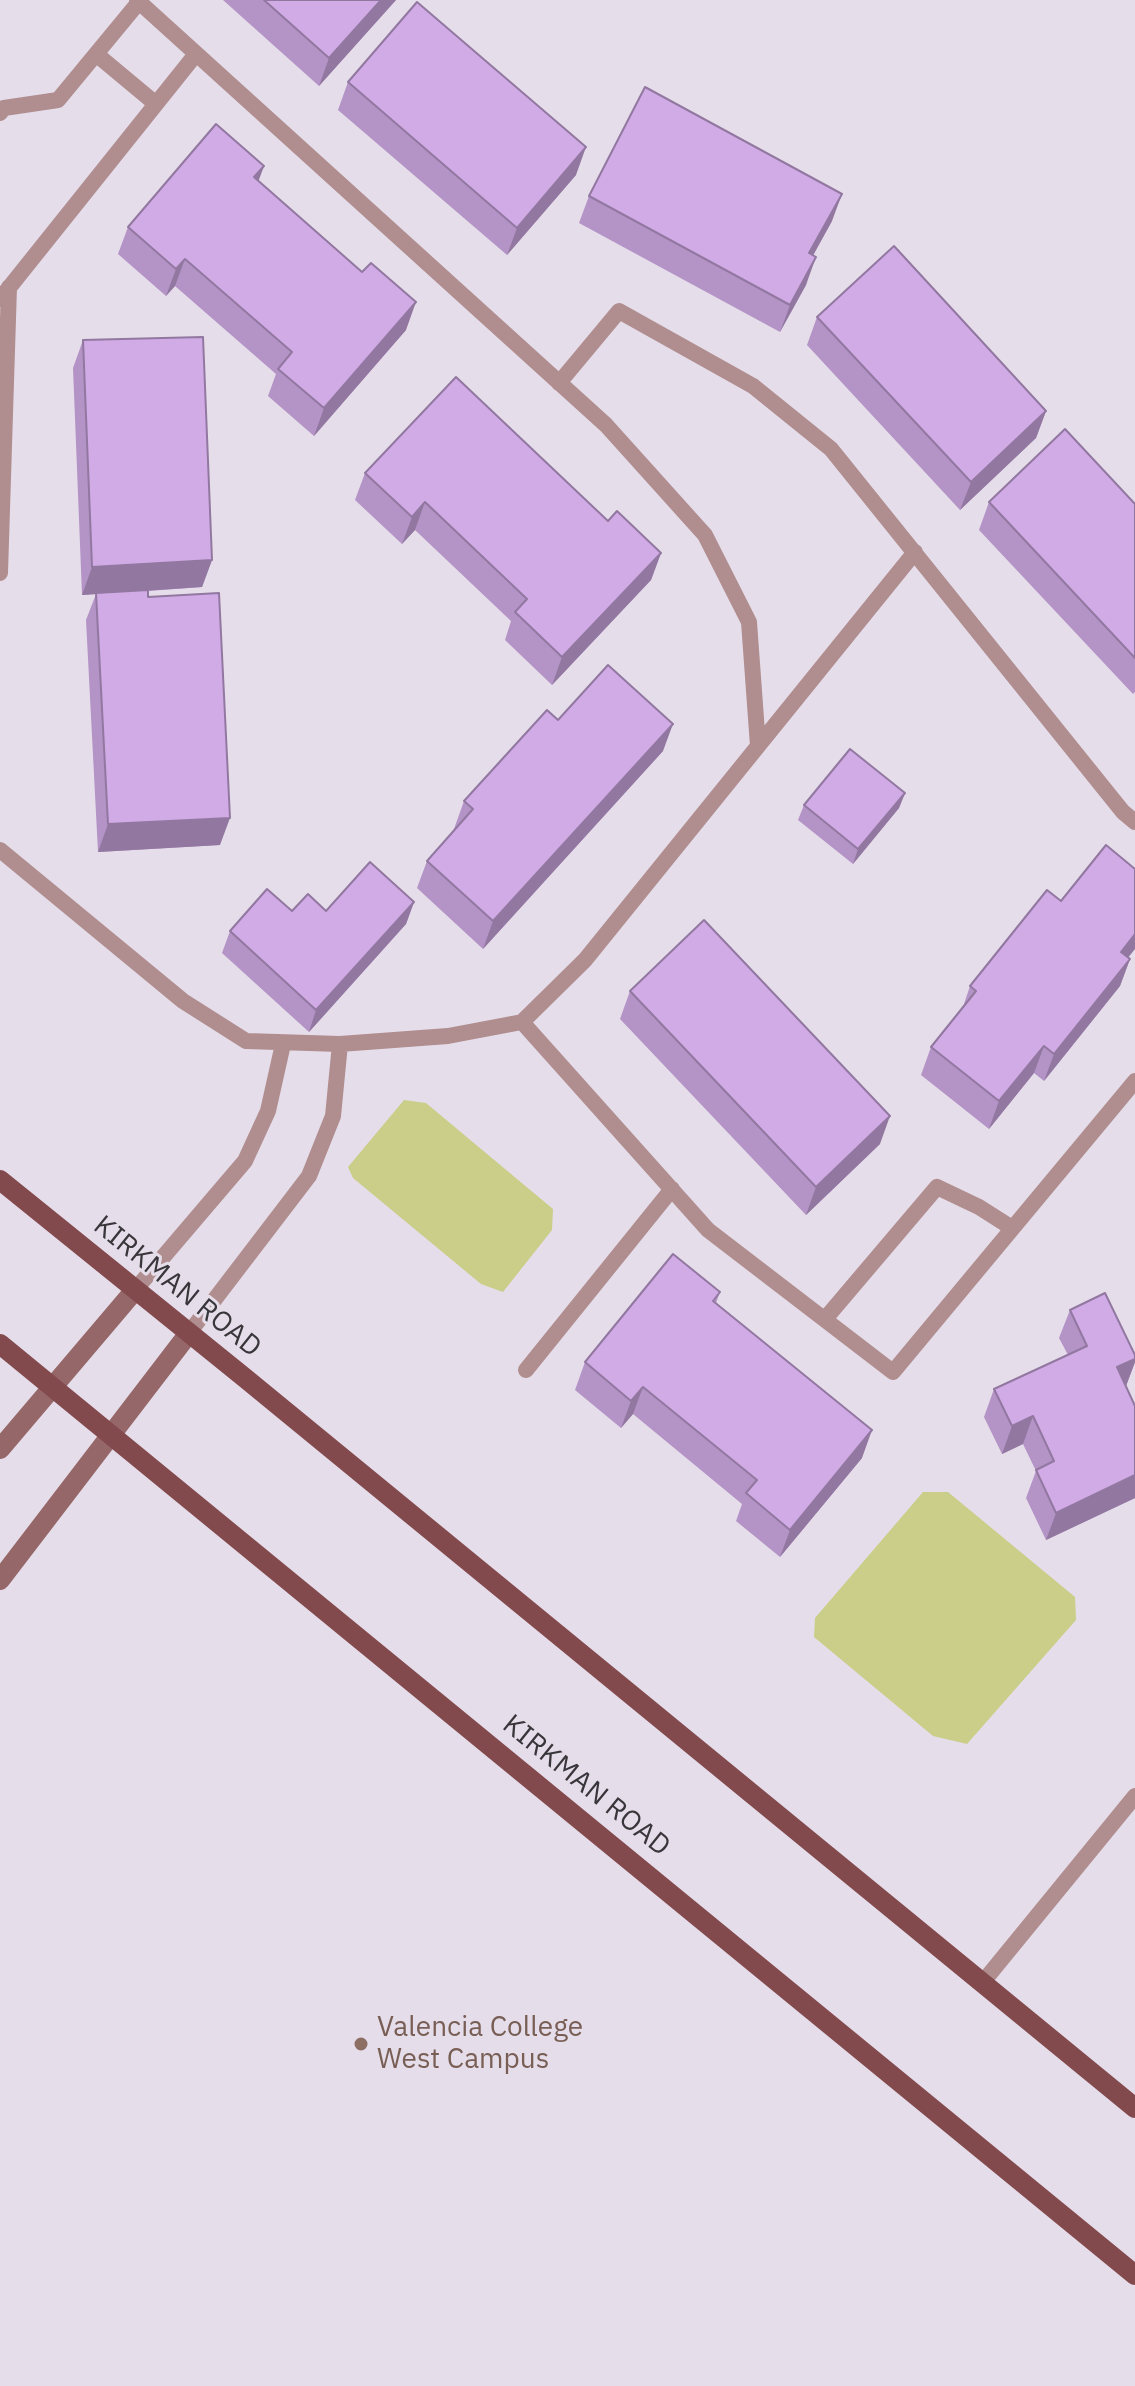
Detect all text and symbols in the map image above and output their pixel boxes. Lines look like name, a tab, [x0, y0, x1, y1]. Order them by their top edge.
street label: KIRKMAN ROAD	[87, 1209, 267, 1365]
street label: KIRKMAN ROAD	[496, 1708, 676, 1864]
place label: Valencia College West Campus	[377, 2011, 583, 2077]
marker: Valencia College West Campus	[352, 2035, 370, 2053]

